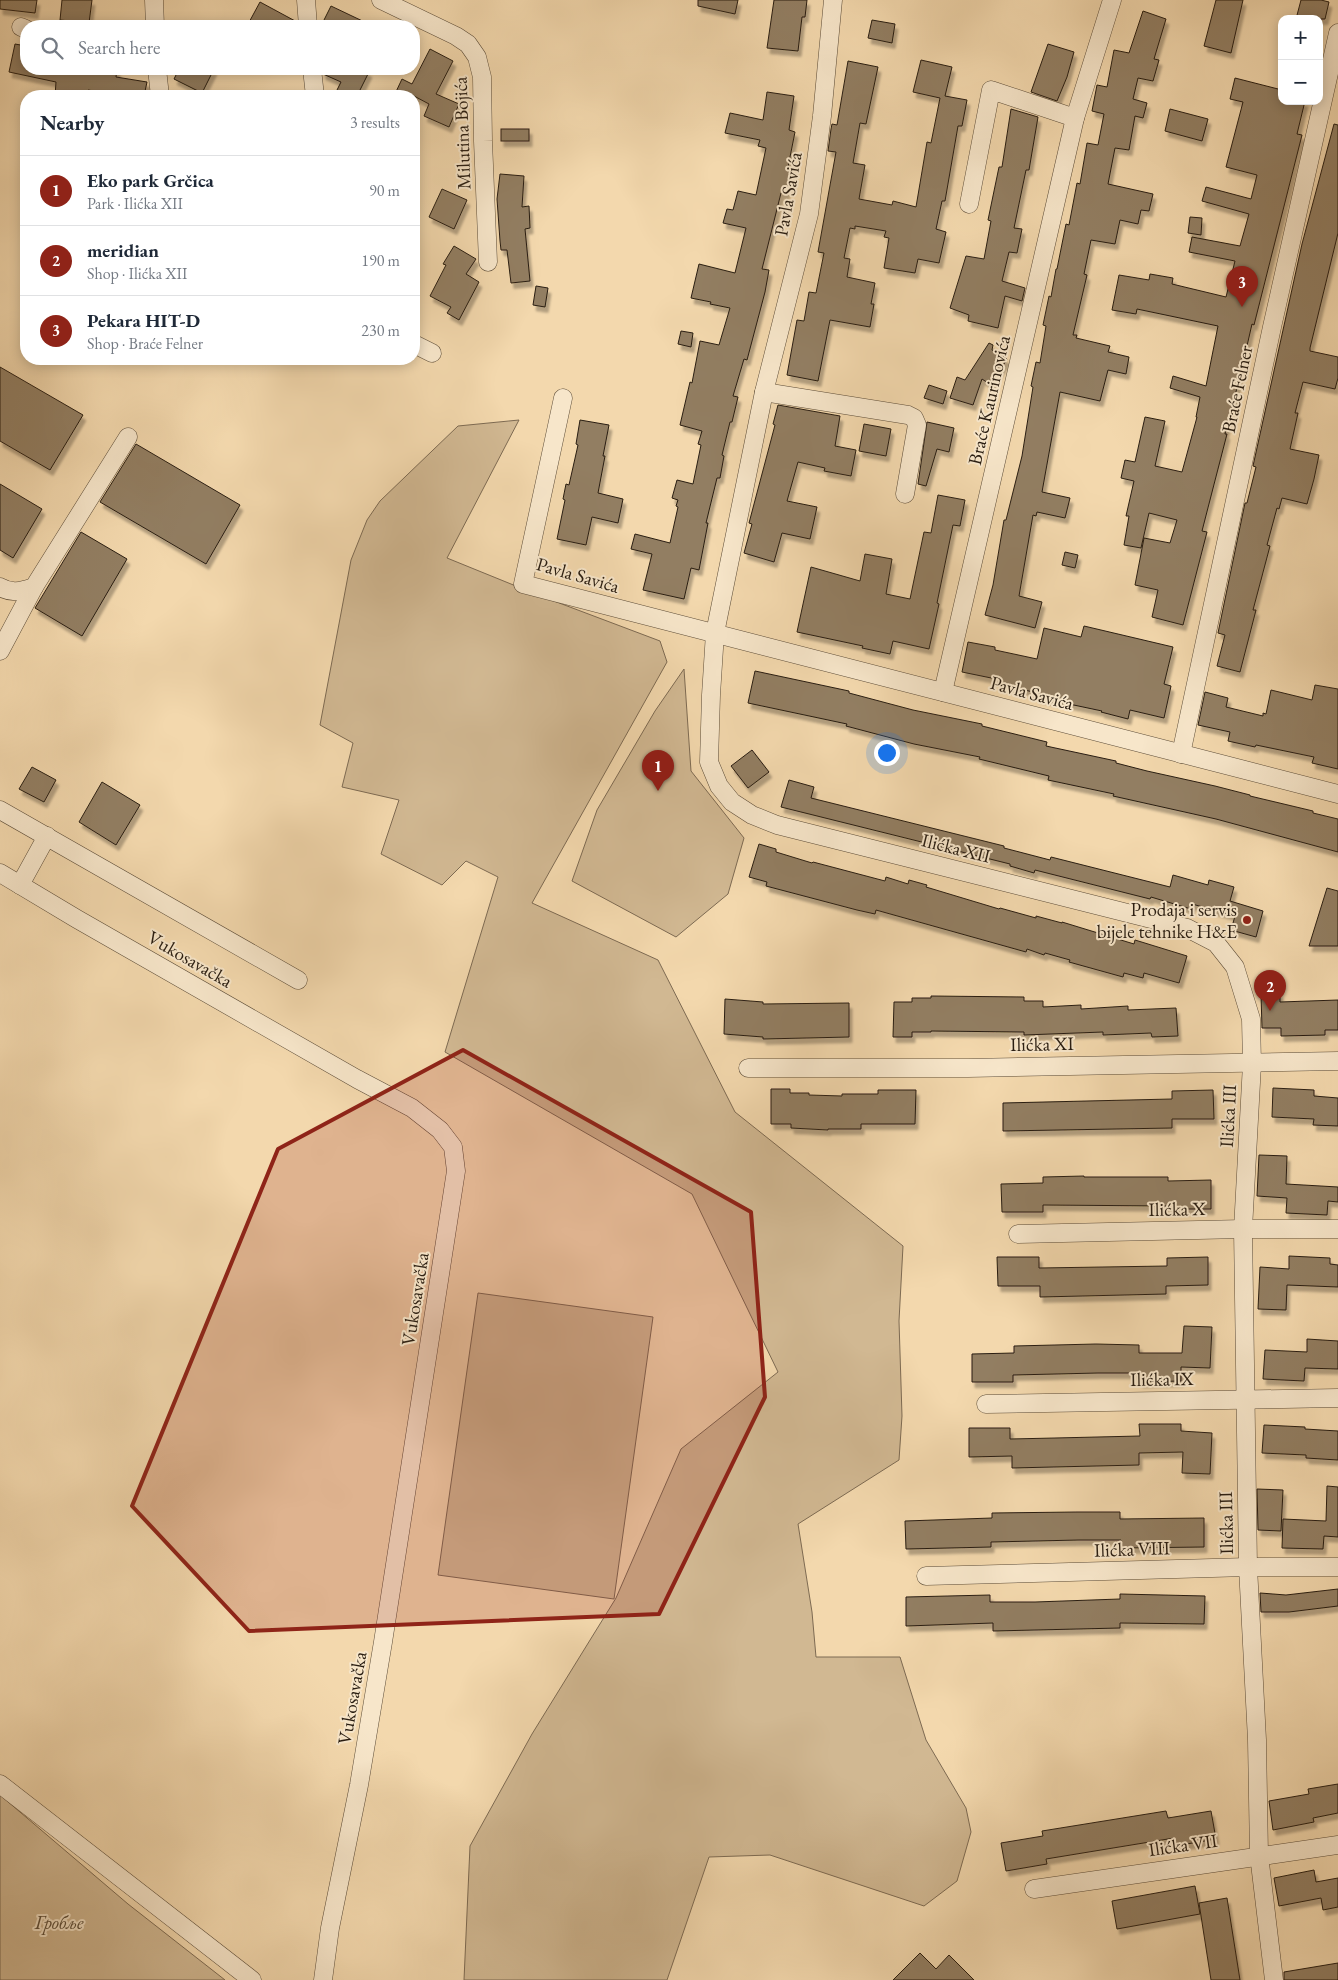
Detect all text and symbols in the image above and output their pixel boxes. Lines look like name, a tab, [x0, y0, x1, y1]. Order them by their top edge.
map controls	[1278, 15, 1323, 105]
button: +	[1278, 15, 1323, 60]
search box	[20, 20, 420, 75]
icon: search	[38, 34, 66, 62]
text: Search here	[78, 35, 160, 60]
button: −	[1278, 60, 1323, 105]
street label: Milutina Bojića	[448, 76, 476, 190]
text: Nearby	[40, 109, 104, 136]
text: 3 results	[350, 112, 400, 133]
street label: Pavla Savića	[768, 150, 808, 238]
text: Eko park Grčica	[87, 168, 214, 193]
text: 1	[52, 180, 60, 201]
text: 90 m	[369, 180, 400, 201]
text: Park · Ilićka XII	[87, 193, 183, 214]
text: meridian	[87, 238, 159, 263]
text: 2	[52, 250, 60, 271]
text: 190 m	[361, 250, 400, 271]
text: Shop · Ilićka XII	[87, 263, 188, 284]
pin: 3	[1226, 266, 1258, 307]
text: Pekara HIT-D	[87, 308, 200, 333]
text: 3	[52, 320, 60, 341]
text: 230 m	[361, 320, 400, 341]
street label: Braće Kaurinovića	[962, 332, 1016, 467]
text: Shop · Braće Felner	[87, 333, 203, 354]
street label: Braće Felner	[1216, 342, 1259, 435]
street label: Pavla Savića	[534, 551, 623, 599]
street label: Pavla Savića	[988, 670, 1077, 716]
your location	[874, 740, 900, 766]
pin: 1	[642, 750, 674, 791]
street label: Ilićka XII	[919, 827, 994, 869]
place label: Prodaja i servis bijele tehnike H&E	[1097, 897, 1237, 944]
marker: Prodaja i servis bijele tehnike H&E	[1241, 914, 1253, 926]
street label: Vukosavačka	[143, 925, 237, 994]
pin: 2	[1254, 970, 1286, 1011]
street label: Ilićka XI	[1010, 1031, 1075, 1057]
street label: Ilićka III	[1214, 1083, 1242, 1148]
street label: Ilićka X	[1148, 1196, 1206, 1222]
street label: Vukosavačka	[395, 1250, 435, 1348]
street label: Ilićka IX	[1130, 1366, 1195, 1392]
street label: Ilićka III	[1213, 1491, 1239, 1555]
street label: Ilićka VIII	[1094, 1535, 1171, 1563]
street label: Vukosavačka	[332, 1649, 373, 1747]
street label: Ilićka VII	[1147, 1828, 1220, 1862]
park label: Гробље	[33, 1910, 84, 1935]

